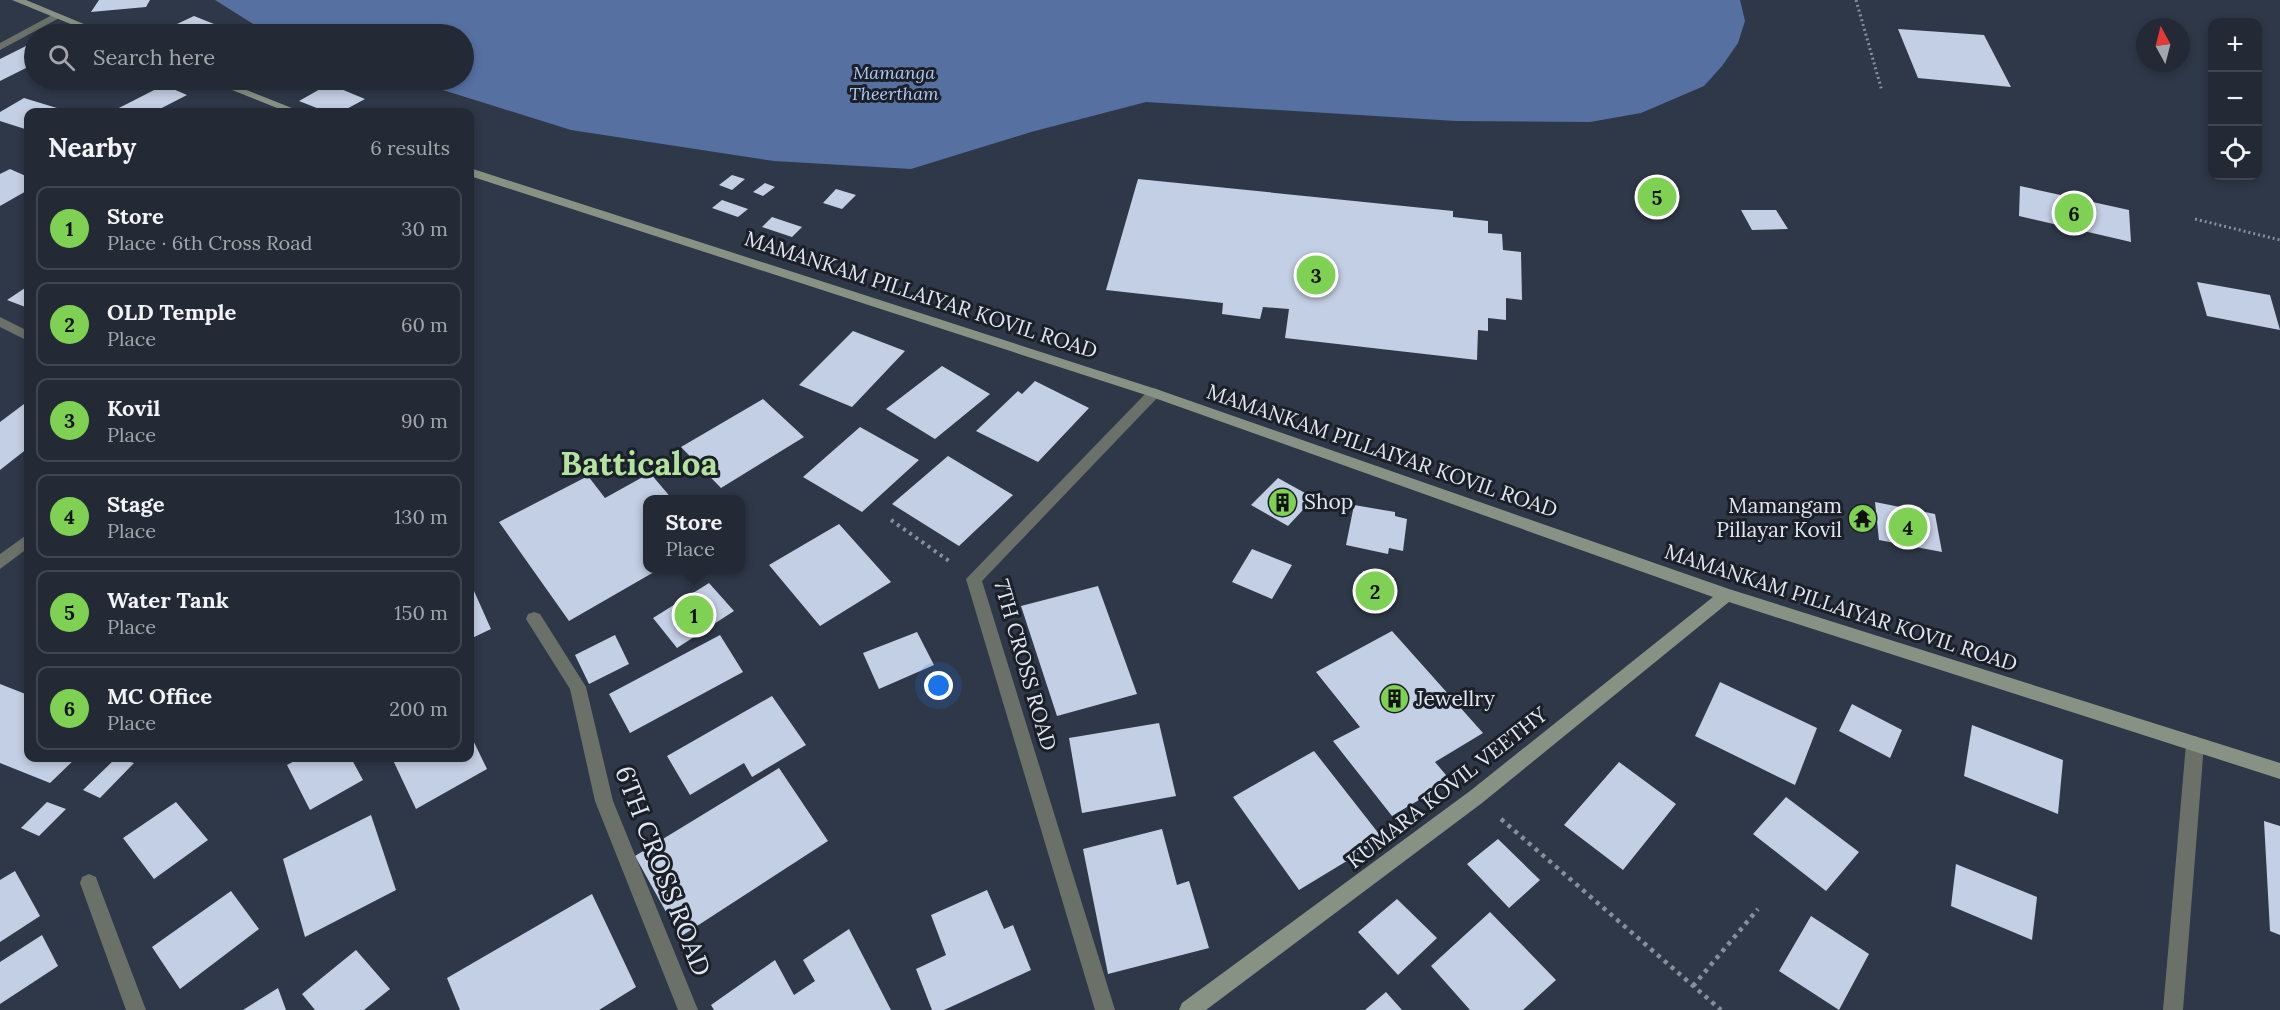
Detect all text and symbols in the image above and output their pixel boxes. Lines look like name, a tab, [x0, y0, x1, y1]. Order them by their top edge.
north arrow	[2136, 18, 2190, 72]
map controls	[2208, 18, 2262, 180]
button: +	[2208, 18, 2262, 72]
search box	[24, 24, 474, 90]
icon: search	[45, 41, 78, 74]
text: Search here	[93, 43, 215, 71]
water label: Mamanga Theertham	[849, 61, 939, 105]
button: −	[2208, 72, 2262, 126]
button: locate	[2208, 126, 2262, 180]
text: Nearby	[48, 131, 136, 164]
text: 6 results	[370, 135, 450, 160]
pin: 5	[1638, 174, 1676, 220]
pin: 6	[2054, 190, 2094, 236]
text: Store	[107, 202, 164, 230]
text: 1	[65, 216, 74, 241]
text: 30 m	[401, 216, 448, 241]
street label: MAMANKAM PILLAIYAR KOVIL ROAD	[741, 225, 1101, 364]
text: Place · 6th Cross Road	[107, 230, 313, 255]
pin: 3	[1296, 252, 1336, 298]
text: OLD Temple	[107, 298, 236, 326]
text: 2	[64, 312, 75, 337]
text: 60 m	[401, 312, 448, 337]
text: Place	[107, 326, 156, 351]
street label: MAMANKAM PILLAIYAR KOVIL ROAD	[1203, 378, 1561, 523]
text: Kovil	[107, 394, 160, 422]
text: 3	[64, 408, 75, 433]
text: 90 m	[401, 408, 448, 433]
text: Place	[107, 422, 156, 447]
district label: Batticaloa	[560, 442, 718, 484]
building icon: Shop	[1267, 486, 1299, 518]
place label: Shop	[1304, 488, 1353, 515]
text: Stage	[107, 490, 165, 518]
place label: Mamangam Pillayar Kovil	[1716, 492, 1842, 543]
popup	[643, 495, 745, 573]
temple icon: Mamangam Pillayar Kovil	[1847, 502, 1879, 534]
text: 4	[64, 504, 75, 529]
text: 130 m	[394, 504, 448, 529]
pin: 4	[1888, 504, 1928, 550]
text: Store	[666, 508, 722, 536]
text: Place	[107, 518, 156, 543]
text: Place	[666, 536, 715, 561]
street label: MAMANKAM PILLAIYAR KOVIL ROAD	[1661, 538, 2021, 677]
pin: 2	[1356, 568, 1394, 614]
street label: 7TH CROSS ROAD	[988, 576, 1063, 754]
text: Water Tank	[107, 586, 229, 614]
pin: 1	[674, 592, 714, 638]
text: 5	[64, 600, 75, 625]
text: 150 m	[394, 600, 448, 625]
text: Place	[107, 614, 156, 639]
your location	[924, 671, 953, 700]
text: MC Office	[107, 682, 212, 710]
building icon: Jewellry	[1379, 683, 1411, 715]
place label: Jewellry	[1415, 685, 1495, 712]
text: 6	[64, 696, 75, 721]
text: 200 m	[389, 696, 448, 721]
street label: KUMARA KOVIL VEETHY	[1341, 700, 1553, 874]
text: Place	[107, 710, 156, 735]
street label: 6TH CROSS ROAD	[608, 761, 719, 981]

